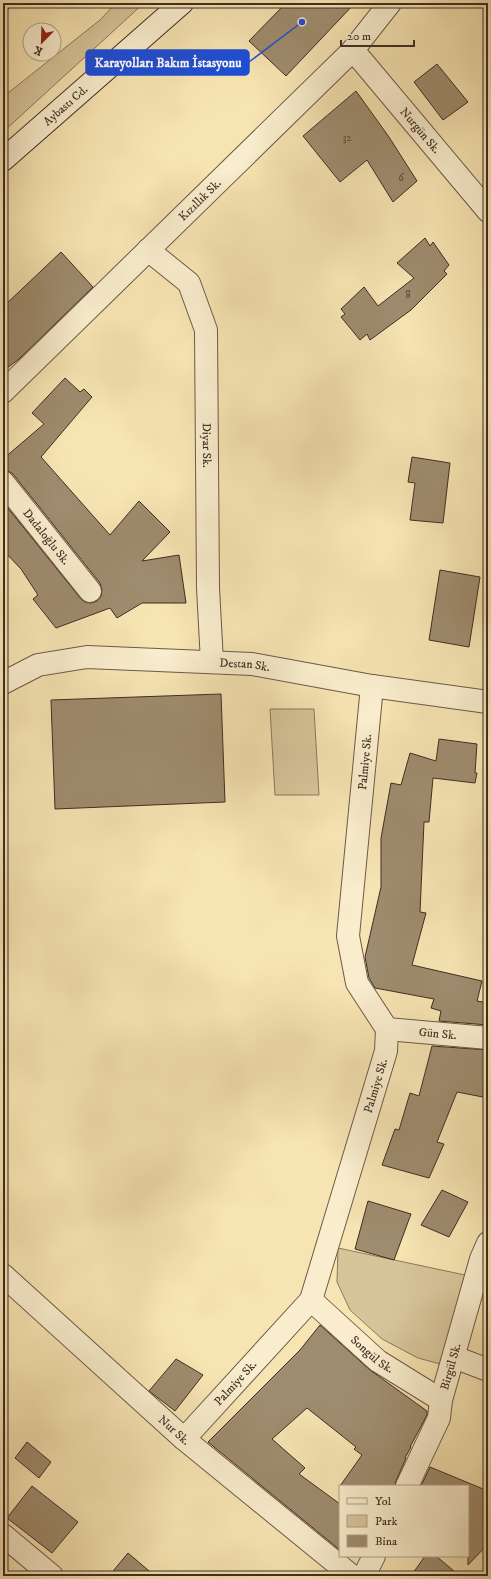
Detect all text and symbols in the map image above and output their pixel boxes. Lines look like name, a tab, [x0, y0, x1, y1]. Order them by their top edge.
north arrow	[22, 22, 62, 62]
scale bar	[341, 22, 414, 48]
text: 20 m	[347, 29, 371, 44]
text: K	[32, 42, 45, 58]
callout: Karayolları Bakım İstasyonu	[86, 50, 249, 75]
text: Karayolları Bakım İstasyonu	[95, 54, 242, 72]
street label: Aybastı Cd.	[40, 82, 91, 129]
street label: Nurgün Sk.	[397, 104, 444, 157]
house number: 32	[343, 132, 351, 144]
house number: 6	[398, 172, 404, 184]
street label: Kızıllık Sk.	[175, 176, 224, 224]
house number: 8	[405, 289, 411, 301]
street label: Diyar Sk.	[199, 423, 215, 468]
street label: Dadaloğlu Sk.	[20, 506, 74, 568]
street label: Destan Sk.	[219, 655, 271, 675]
street label: Palmiye Sk.	[355, 733, 375, 791]
street label: Gün Sk.	[418, 1024, 458, 1043]
street label: Palmiye Sk.	[360, 1057, 391, 1115]
street label: Songül Sk.	[348, 1332, 397, 1376]
street label: Birgül Sk.	[437, 1341, 464, 1392]
street label: Palmiye Sk.	[211, 1357, 260, 1409]
street label: Nur Sk.	[155, 1412, 193, 1448]
legend	[339, 1485, 469, 1557]
text: Yol	[375, 1494, 392, 1509]
text: Park	[375, 1514, 397, 1529]
text: Bina	[375, 1534, 398, 1549]

